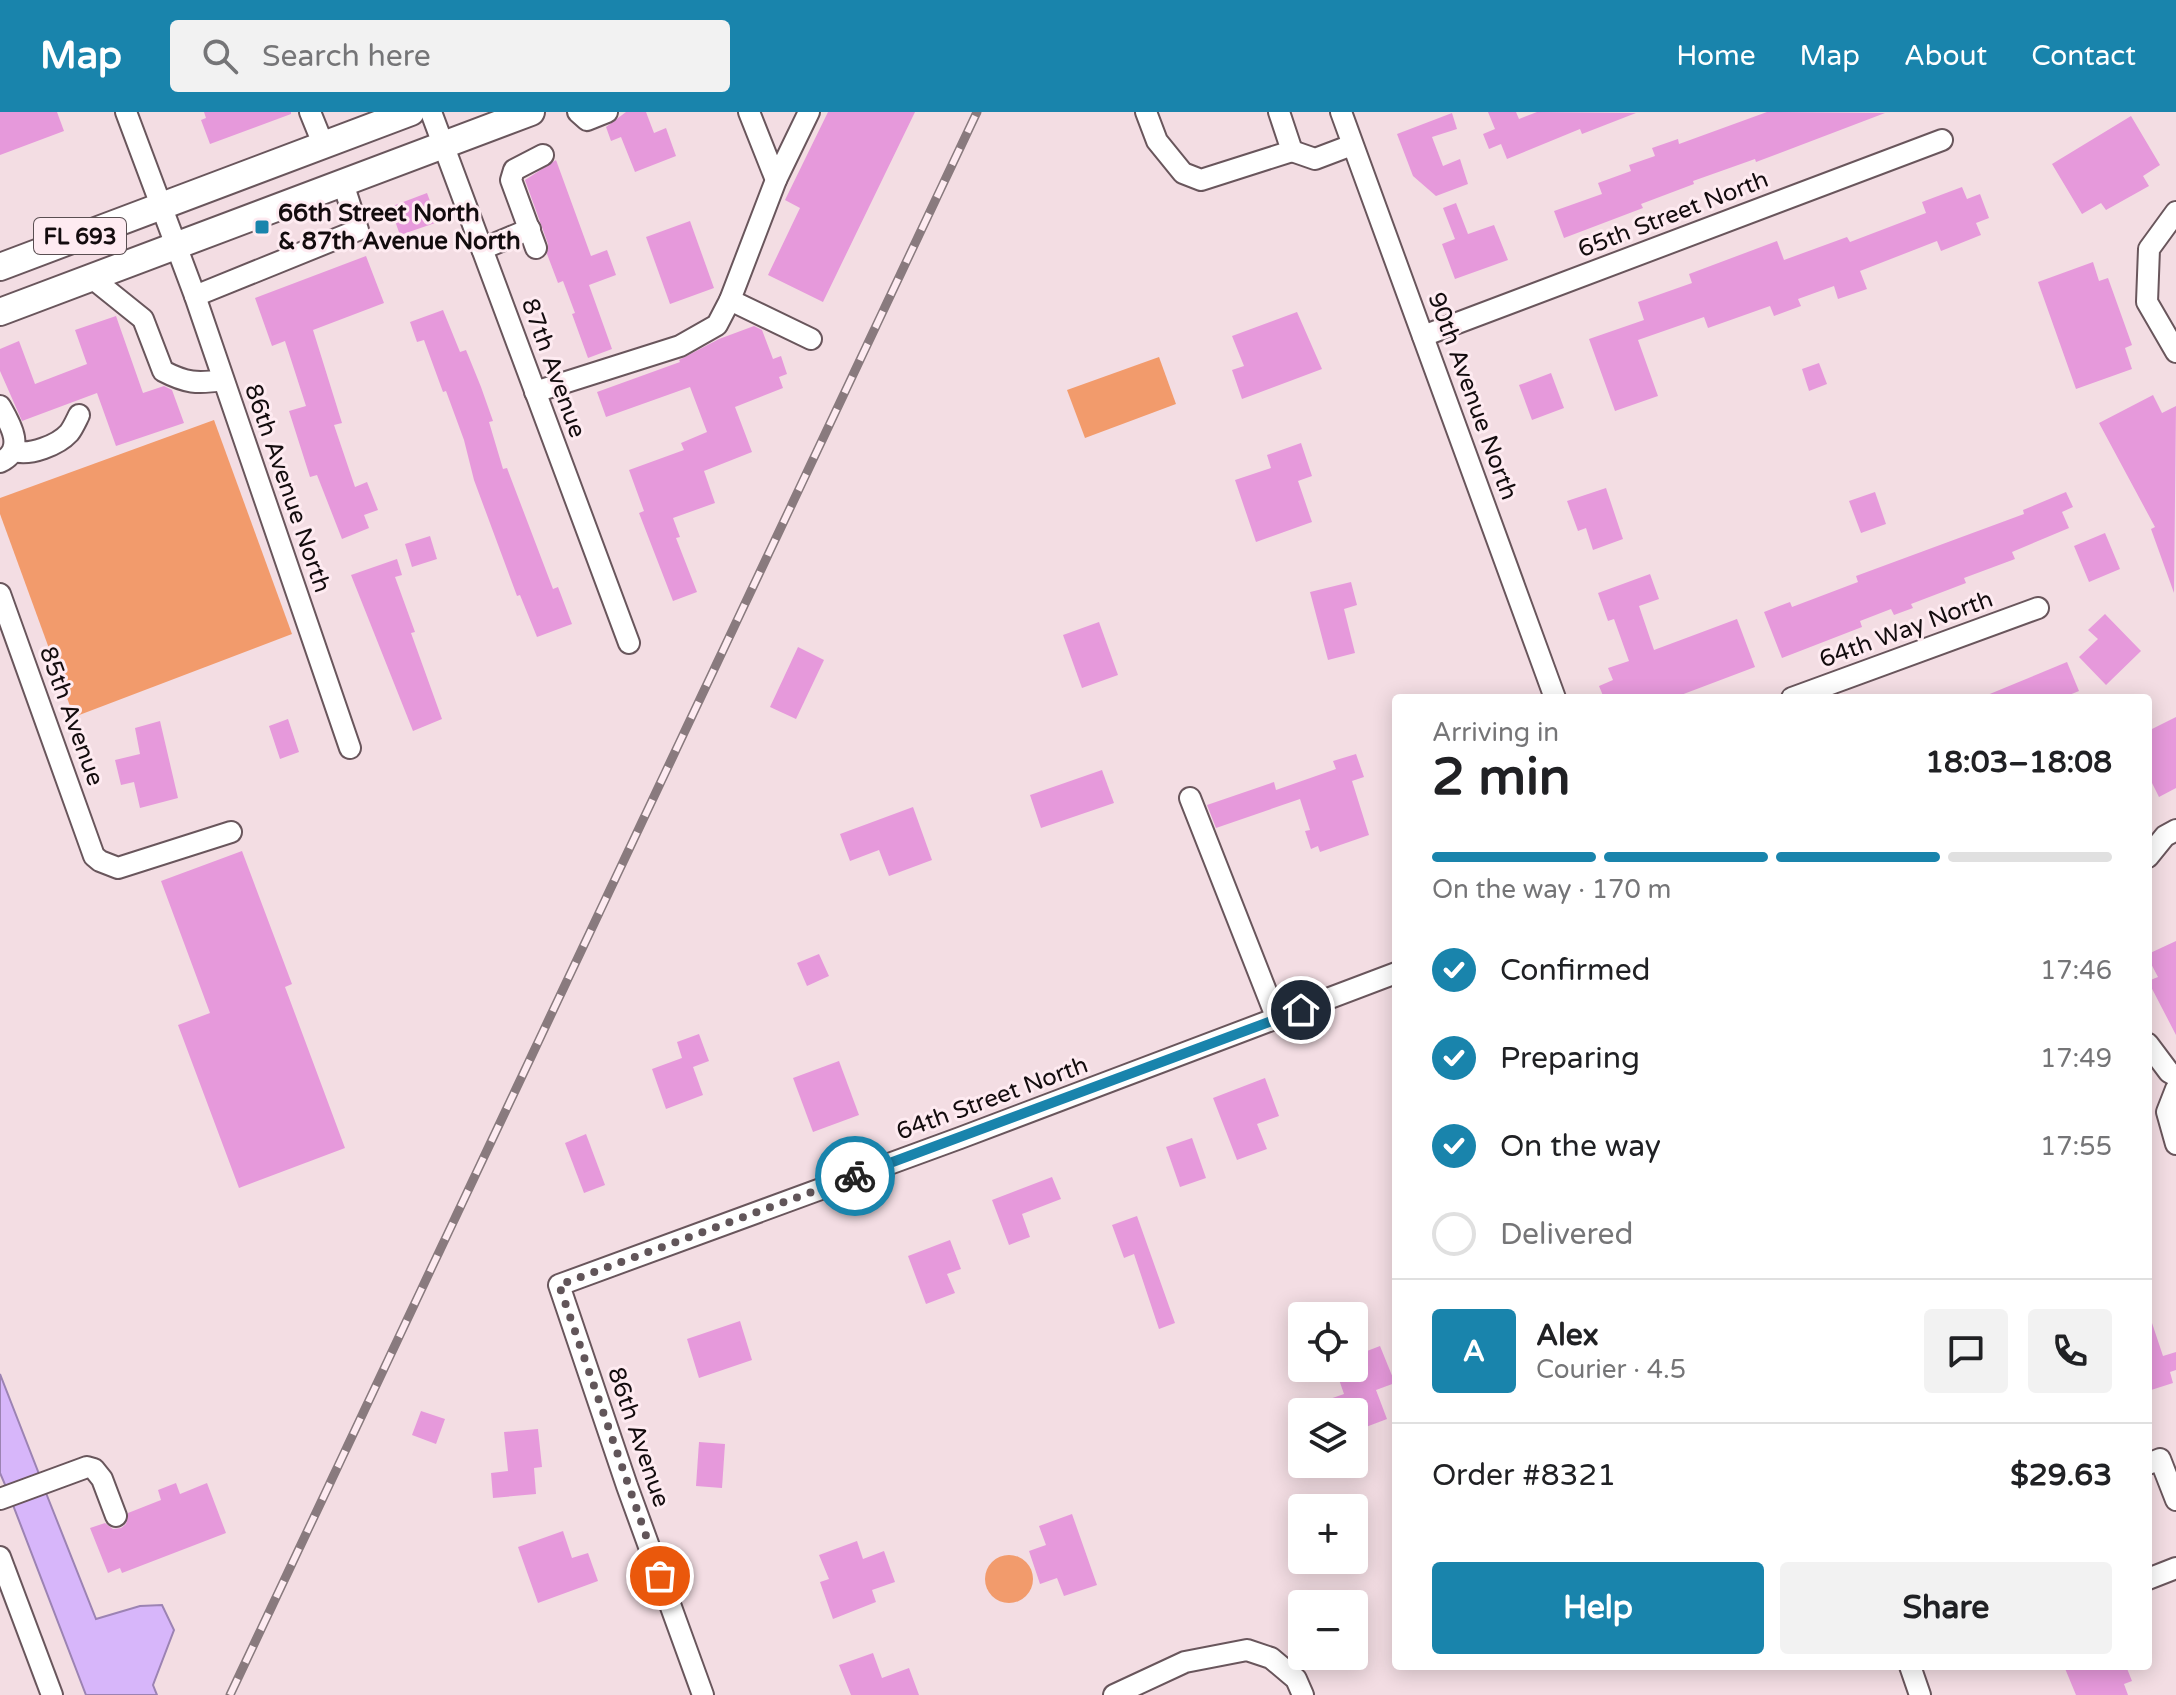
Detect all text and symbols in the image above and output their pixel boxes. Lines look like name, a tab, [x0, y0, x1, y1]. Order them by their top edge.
search box	[170, 20, 730, 92]
text: Map	[40, 33, 122, 79]
icon: search	[198, 34, 242, 78]
text: Search here	[262, 38, 431, 75]
text: Home	[1676, 39, 1756, 73]
text: Map	[1800, 39, 1860, 73]
text: About	[1904, 39, 1987, 73]
text: Contact	[2031, 39, 2136, 73]
street label: 65th Street North	[1574, 165, 1772, 264]
place label: 66th Street North & 87th Avenue North	[278, 199, 521, 256]
road number: FL 693	[34, 218, 126, 254]
marker: 66th Street North & 87th Avenue North	[253, 218, 271, 236]
street label: 90th Avenue North	[1421, 288, 1524, 504]
street label: 87th Avenue	[515, 295, 592, 442]
street label: 86th Avenue North	[238, 380, 337, 596]
street label: 64th Way North	[1816, 585, 1997, 674]
street label: 85th Avenue	[33, 643, 110, 790]
text: Arriving in	[1432, 717, 1559, 748]
text: 18:03–18:08	[1925, 744, 2112, 781]
text: 2 min	[1432, 746, 1571, 809]
text: On the way · 170 m	[1432, 874, 1671, 905]
icon: check	[1432, 948, 1476, 992]
text: Confirmed	[1500, 952, 1651, 989]
text: 17:46	[2040, 955, 2112, 986]
pin	[1267, 976, 1335, 1044]
icon: home	[1279, 988, 1323, 1032]
icon: check	[1432, 1036, 1476, 1080]
text: Preparing	[1500, 1040, 1640, 1077]
text: 17:49	[2040, 1043, 2112, 1074]
street label: 64th Street North	[893, 1050, 1092, 1147]
icon: check	[1432, 1124, 1476, 1168]
text: On the way	[1500, 1128, 1661, 1165]
text: 17:55	[2040, 1131, 2112, 1162]
courier	[815, 1136, 895, 1216]
icon: bike	[833, 1154, 877, 1198]
text: Delivered	[1500, 1216, 1634, 1253]
map controls	[1288, 1302, 1368, 1670]
button: locate	[1288, 1302, 1368, 1382]
button: chat	[1924, 1309, 2008, 1393]
button: phone	[2028, 1309, 2112, 1393]
text: Alex	[1536, 1317, 1599, 1354]
text: A	[1463, 1333, 1485, 1370]
text: Courier · 4.5	[1536, 1354, 1686, 1385]
street label: 86th Avenue	[601, 1363, 676, 1511]
button: layers	[1288, 1398, 1368, 1478]
text: Order #8321	[1432, 1457, 1616, 1494]
text: $29.63	[2010, 1457, 2112, 1494]
button: +	[1288, 1494, 1368, 1574]
pin	[626, 1542, 694, 1610]
icon: bag	[638, 1554, 682, 1598]
button: Help	[1432, 1562, 1764, 1654]
button: Share	[1780, 1562, 2112, 1654]
button: −	[1288, 1590, 1368, 1670]

